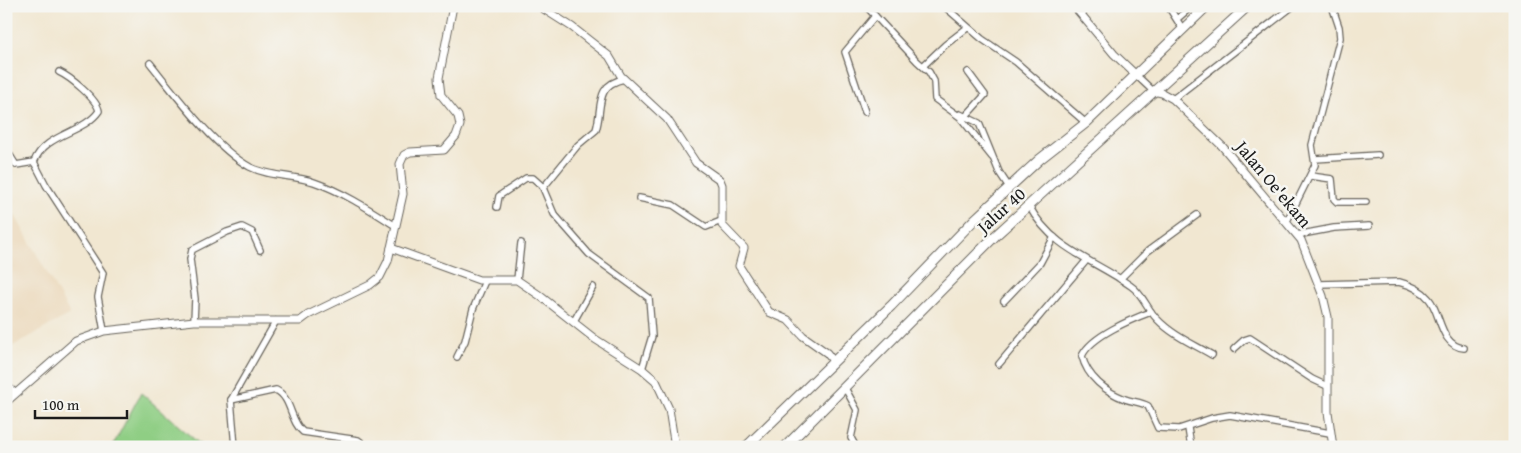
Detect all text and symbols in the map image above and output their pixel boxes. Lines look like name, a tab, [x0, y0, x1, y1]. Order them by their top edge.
street label: Jalan Oe'ekam	[1228, 133, 1319, 234]
street label: Jalur 40	[969, 180, 1032, 241]
scale bar	[35, 388, 128, 420]
text: 100 m	[42, 394, 80, 415]

